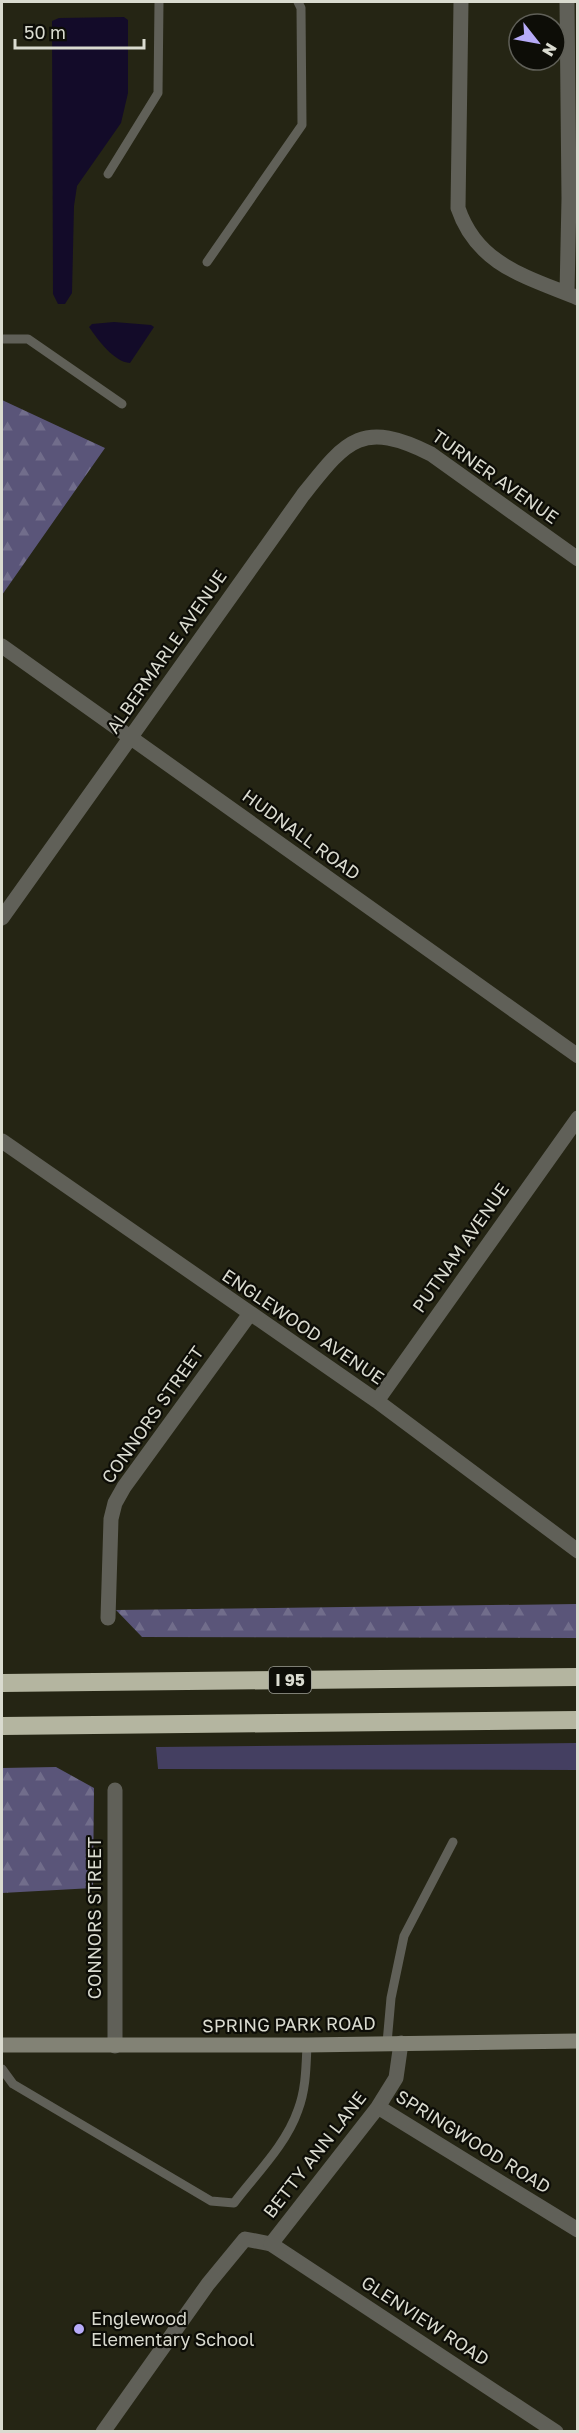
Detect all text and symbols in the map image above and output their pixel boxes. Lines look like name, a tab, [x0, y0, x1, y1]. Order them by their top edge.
scale bar	[15, 12, 144, 50]
north arrow	[507, 12, 567, 72]
text: 50 m	[24, 21, 66, 43]
text: N	[538, 39, 562, 60]
street label: TURNER AVENUE	[428, 424, 563, 528]
street label: ALBERMARLE AVENUE	[101, 565, 231, 737]
street label: HUDNALL ROAD	[238, 784, 365, 884]
street label: PUTNAM AVENUE	[407, 1178, 513, 1316]
street label: ENGLEWOOD AVENUE	[218, 1264, 389, 1389]
street label: CONNORS STREET	[97, 1342, 208, 1487]
road number: I 95	[269, 1667, 311, 1693]
street label: CONNORS STREET	[83, 1837, 105, 1999]
street label: SPRING PARK ROAD	[202, 2011, 376, 2037]
street label: SPRINGWOOD ROAD	[392, 2085, 555, 2198]
street label: BETTY ANN LANE	[258, 2087, 370, 2222]
street label: GLENVIEW ROAD	[358, 2271, 494, 2370]
place label: Englewood Elementary School	[91, 2307, 255, 2350]
marker: Englewood Elementary School	[72, 2322, 86, 2336]

